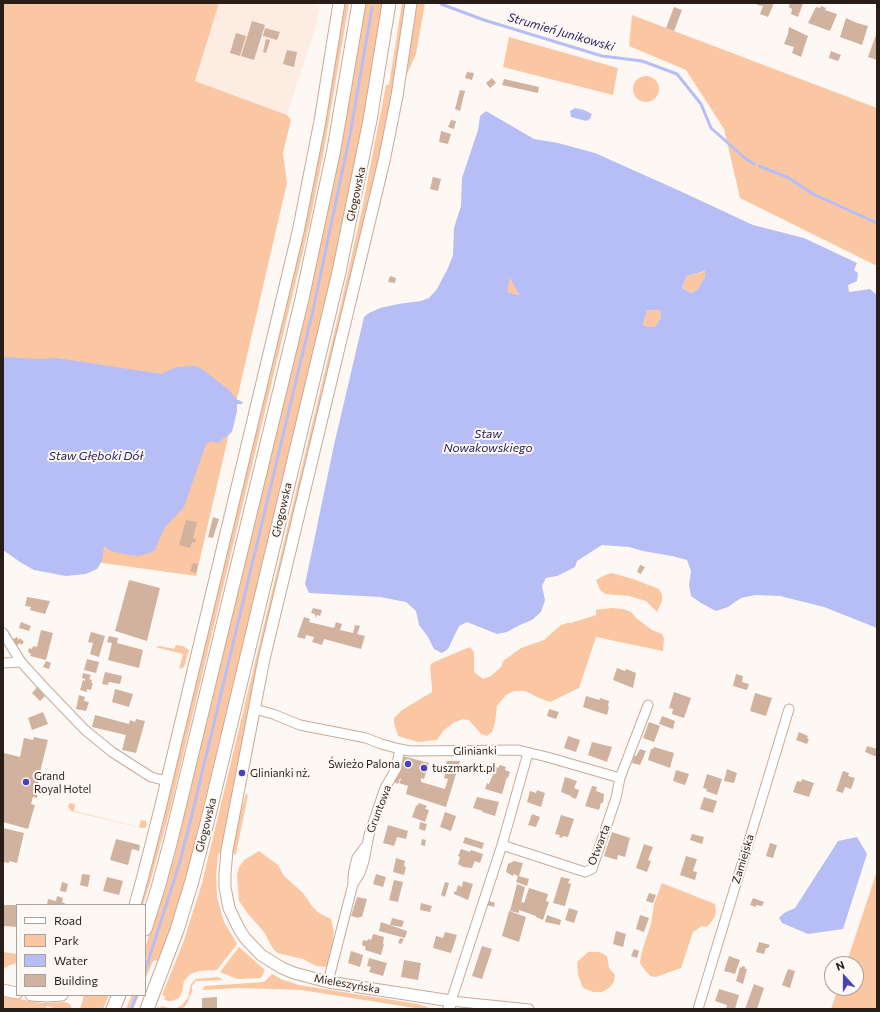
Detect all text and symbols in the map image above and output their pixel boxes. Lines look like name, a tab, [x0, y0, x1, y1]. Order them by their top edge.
water label: Strumień Junikowski	[506, 10, 616, 54]
street label: Głogowska	[344, 165, 368, 223]
water label: Staw Nowakowskiego	[443, 427, 533, 455]
water label: Staw Głęboki Dół	[49, 449, 143, 463]
street label: Głogowska	[269, 481, 295, 539]
street label: Glinianki	[453, 744, 497, 758]
place label: Świeżo Palona	[328, 757, 400, 771]
marker: Świeżo Palona	[403, 759, 413, 769]
place label: tuszmarkt.pl	[432, 761, 495, 775]
marker: tuszmarkt.pl	[419, 763, 429, 773]
place label: Glinianki nż.	[250, 766, 310, 780]
marker: Glinianki nż.	[237, 768, 247, 778]
place label: Grand Royal Hotel	[34, 769, 91, 795]
marker: Grand Royal Hotel	[21, 777, 31, 787]
street label: Gruntowa	[364, 783, 394, 835]
street label: Głogowska	[193, 796, 219, 854]
street label: Otwarta	[585, 823, 613, 867]
street label: Zamiejska	[729, 833, 757, 885]
legend	[16, 904, 146, 996]
text: Road	[54, 913, 82, 927]
text: Park	[54, 933, 79, 947]
text: Water	[54, 953, 88, 967]
north arrow	[824, 956, 864, 996]
text: N	[834, 958, 846, 973]
street label: Mieleszyńska	[313, 972, 381, 996]
text: Building	[54, 973, 98, 987]

